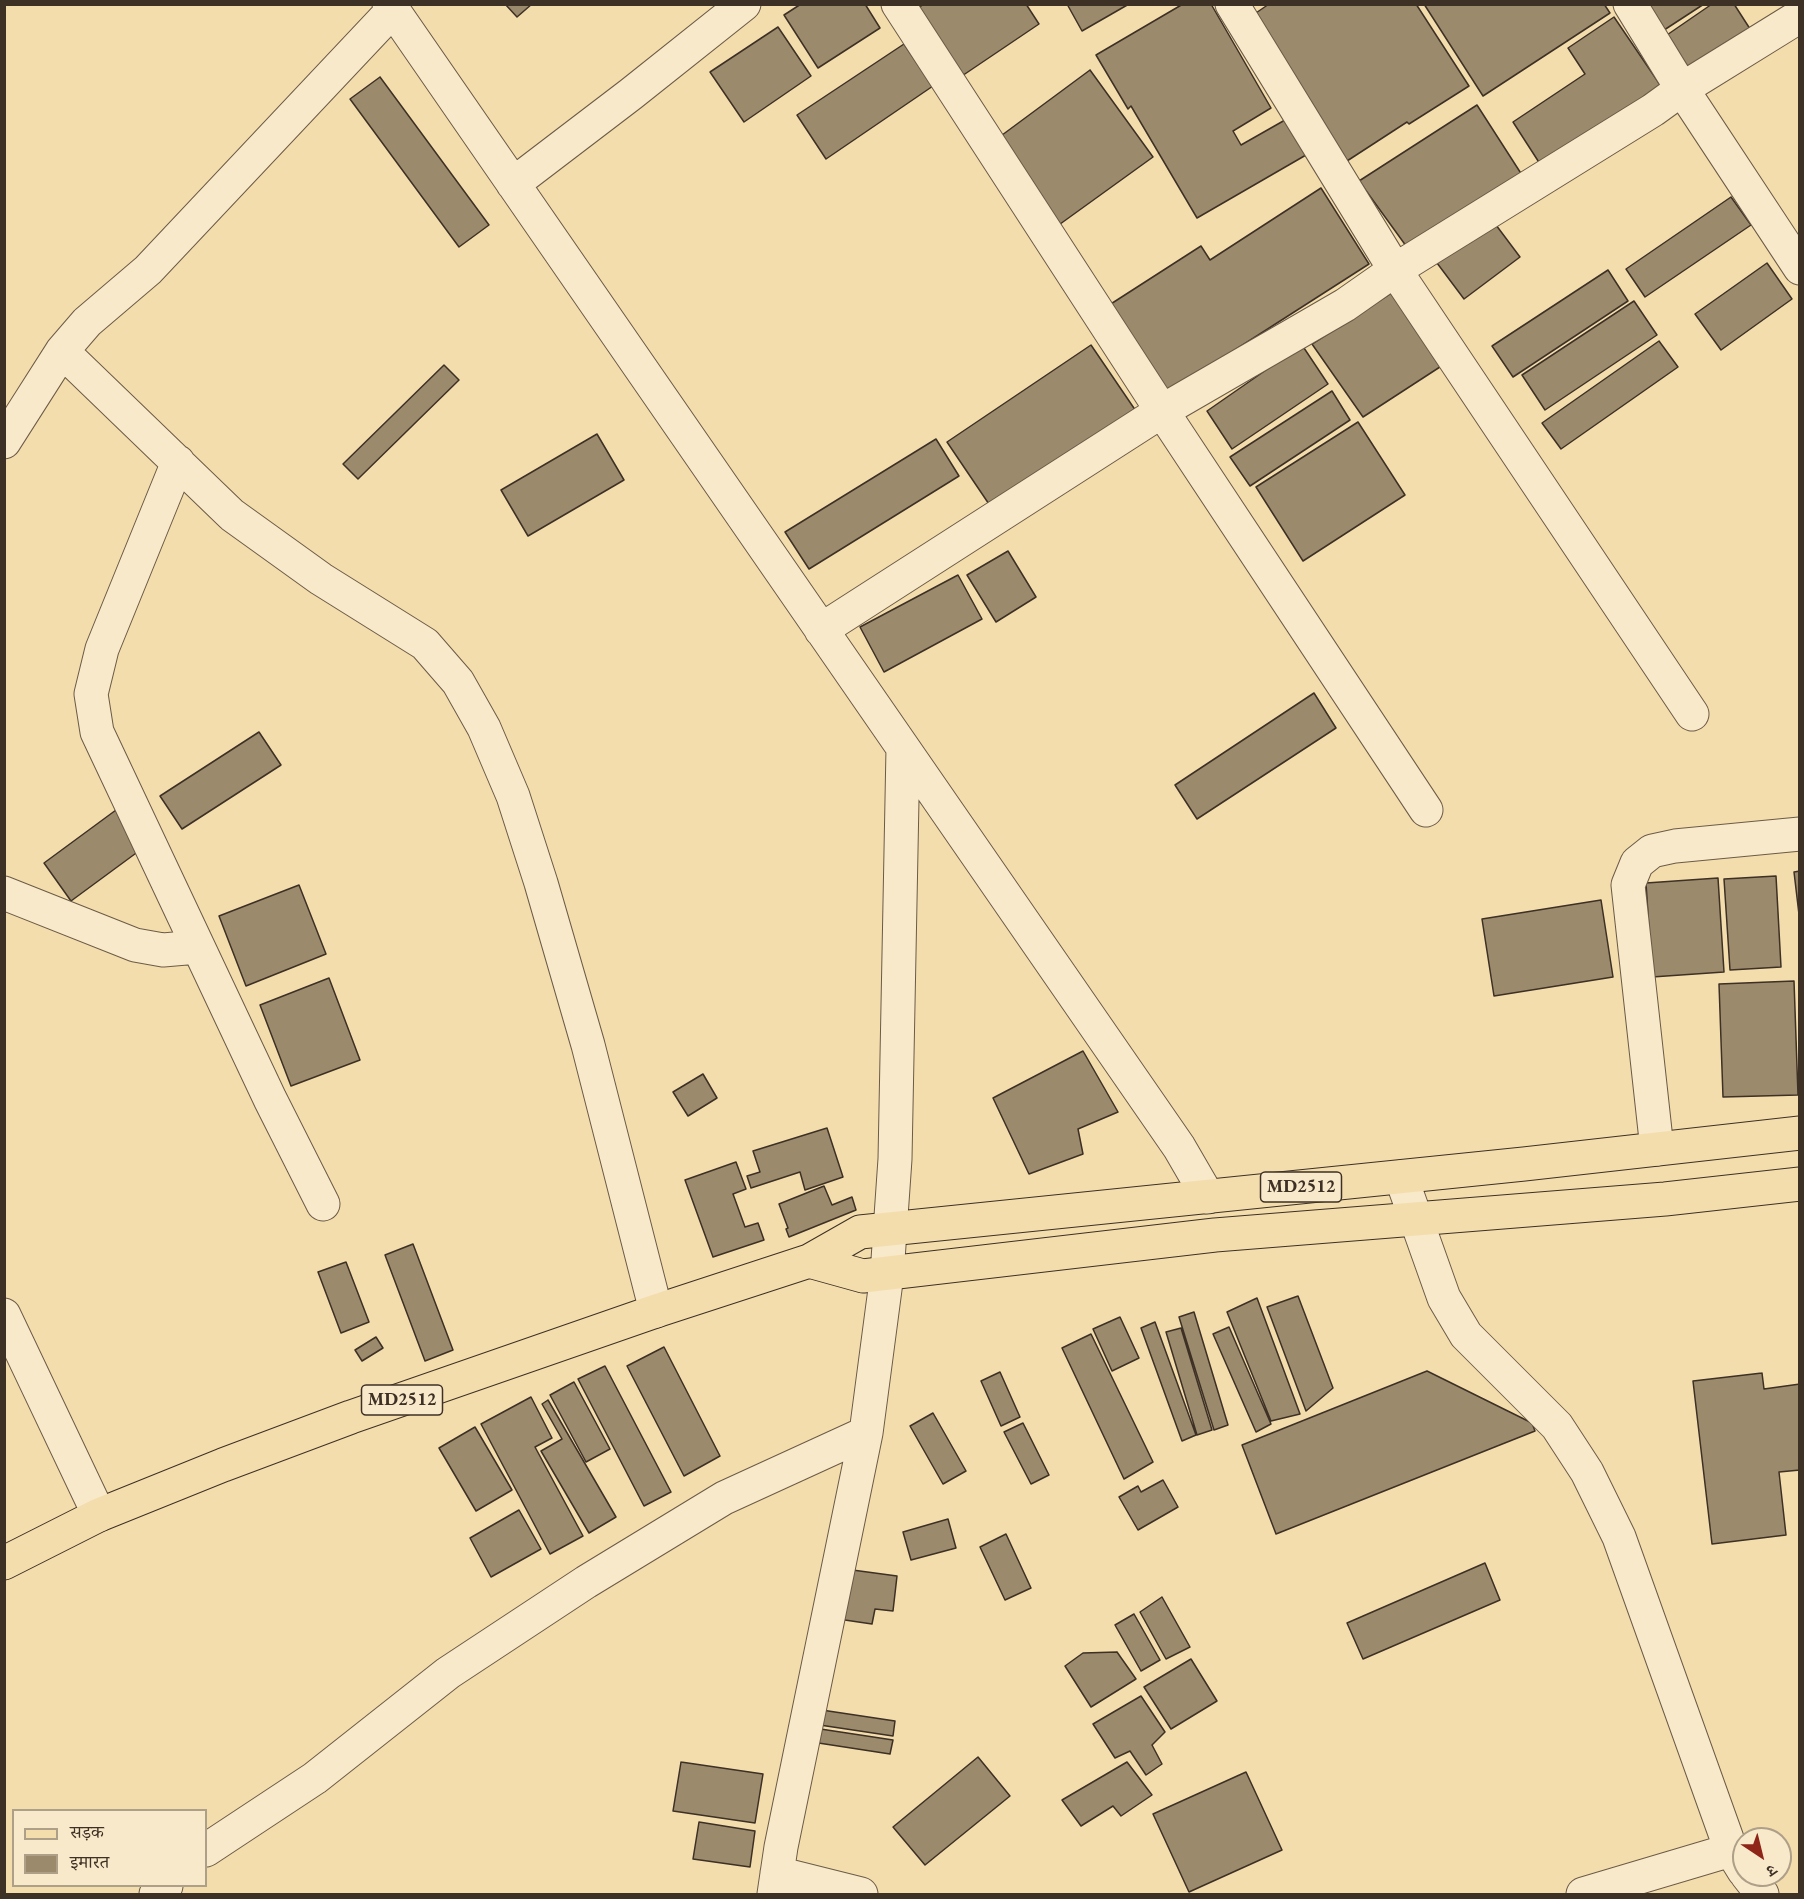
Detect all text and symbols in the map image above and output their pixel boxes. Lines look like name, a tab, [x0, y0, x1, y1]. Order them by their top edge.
road number: MD2512	[1260, 1172, 1342, 1202]
road number: MD2512	[362, 1385, 442, 1415]
legend	[12, 1809, 207, 1887]
text: सड़क	[70, 1820, 104, 1843]
north arrow	[1732, 1827, 1792, 1887]
text: इमारत	[70, 1850, 109, 1873]
text: उ	[1762, 1860, 1781, 1881]

